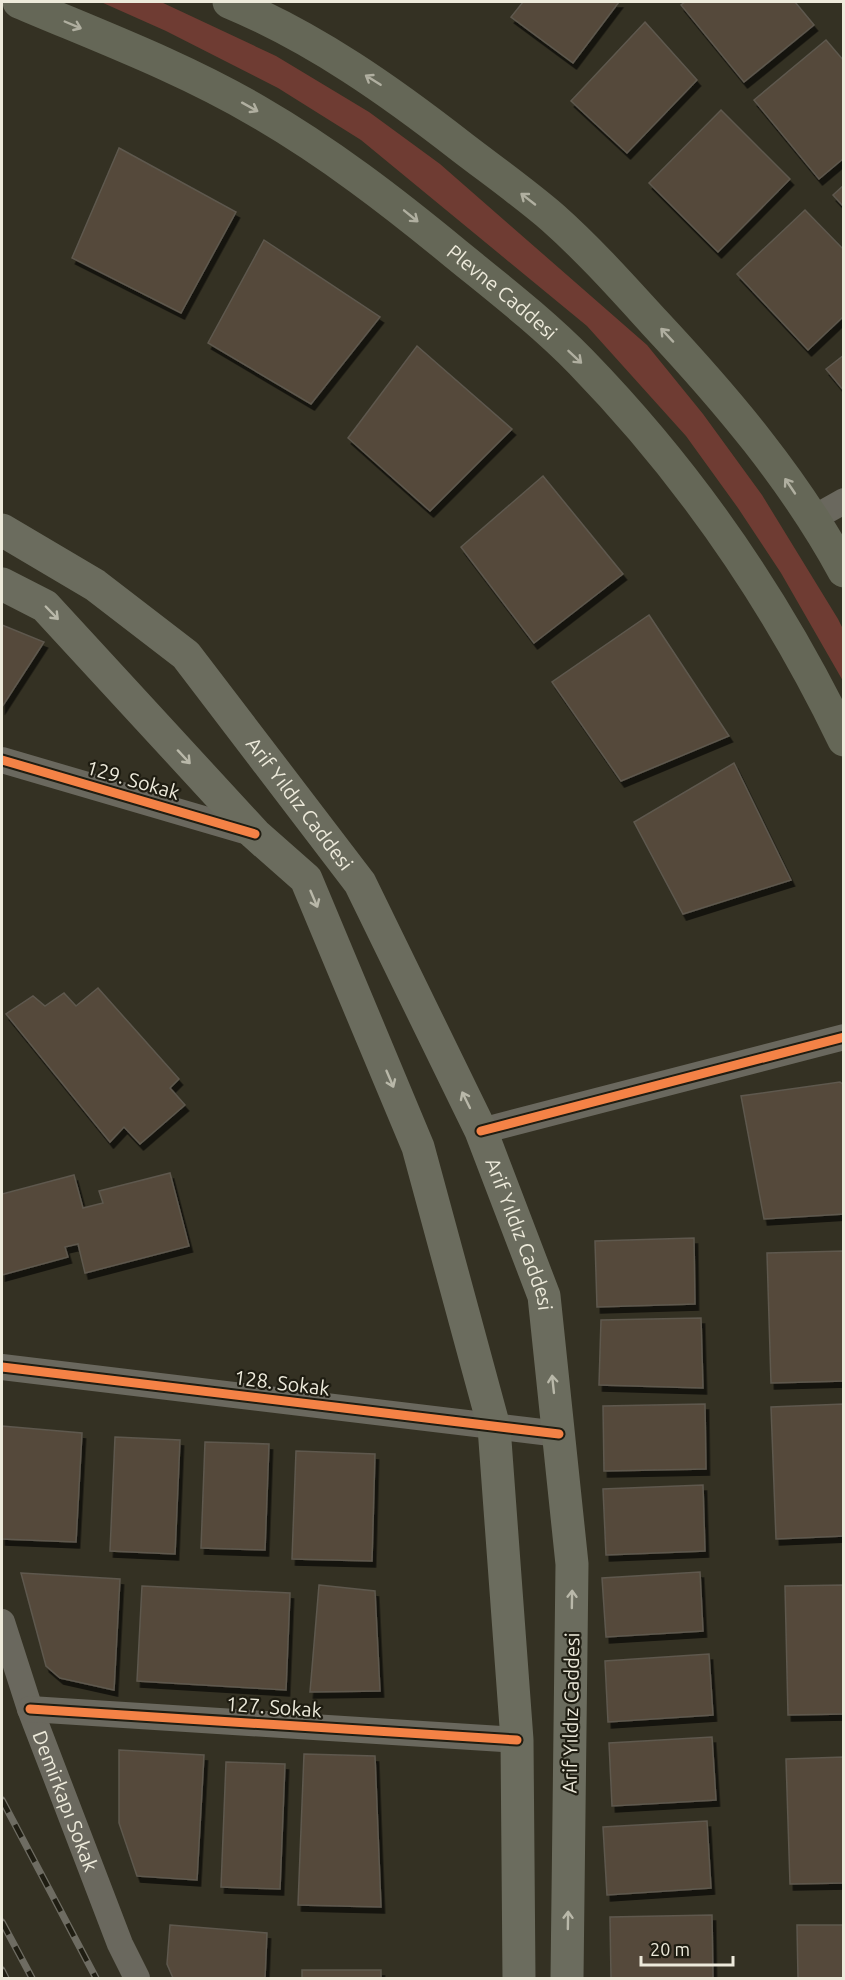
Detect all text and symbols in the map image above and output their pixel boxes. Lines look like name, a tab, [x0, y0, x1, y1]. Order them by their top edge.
one-way arrow	[63, 20, 81, 31]
one-way arrow	[365, 74, 382, 86]
one-way arrow	[240, 102, 258, 113]
one-way arrow	[520, 192, 536, 205]
one-way arrow	[402, 210, 418, 223]
street label: Plevne Caddesi	[443, 240, 562, 344]
one-way arrow	[660, 328, 674, 343]
one-way arrow	[567, 350, 582, 364]
one-way arrow	[784, 478, 796, 495]
one-way arrow	[44, 606, 59, 621]
street label: Arif Yıldız Caddesi	[242, 732, 358, 874]
one-way arrow	[177, 749, 191, 764]
street label: 129. Sokak	[84, 755, 182, 804]
one-way arrow	[309, 890, 320, 908]
one-way arrow	[385, 1069, 396, 1088]
one-way arrow	[459, 1091, 471, 1109]
street label: Arif Yıldız Caddesi	[481, 1155, 557, 1311]
street label: 128. Sokak	[233, 1365, 331, 1400]
one-way arrow	[547, 1375, 558, 1394]
one-way arrow	[566, 1590, 578, 1610]
street label: Arif Yıldız Caddesi	[558, 1632, 583, 1794]
street label: 127. Sokak	[225, 1692, 323, 1721]
street label: Demirkapı Sokak	[28, 1727, 103, 1875]
one-way arrow	[562, 1911, 574, 1931]
scale bar	[641, 1929, 732, 1967]
text: 20 m	[650, 1939, 690, 1959]

